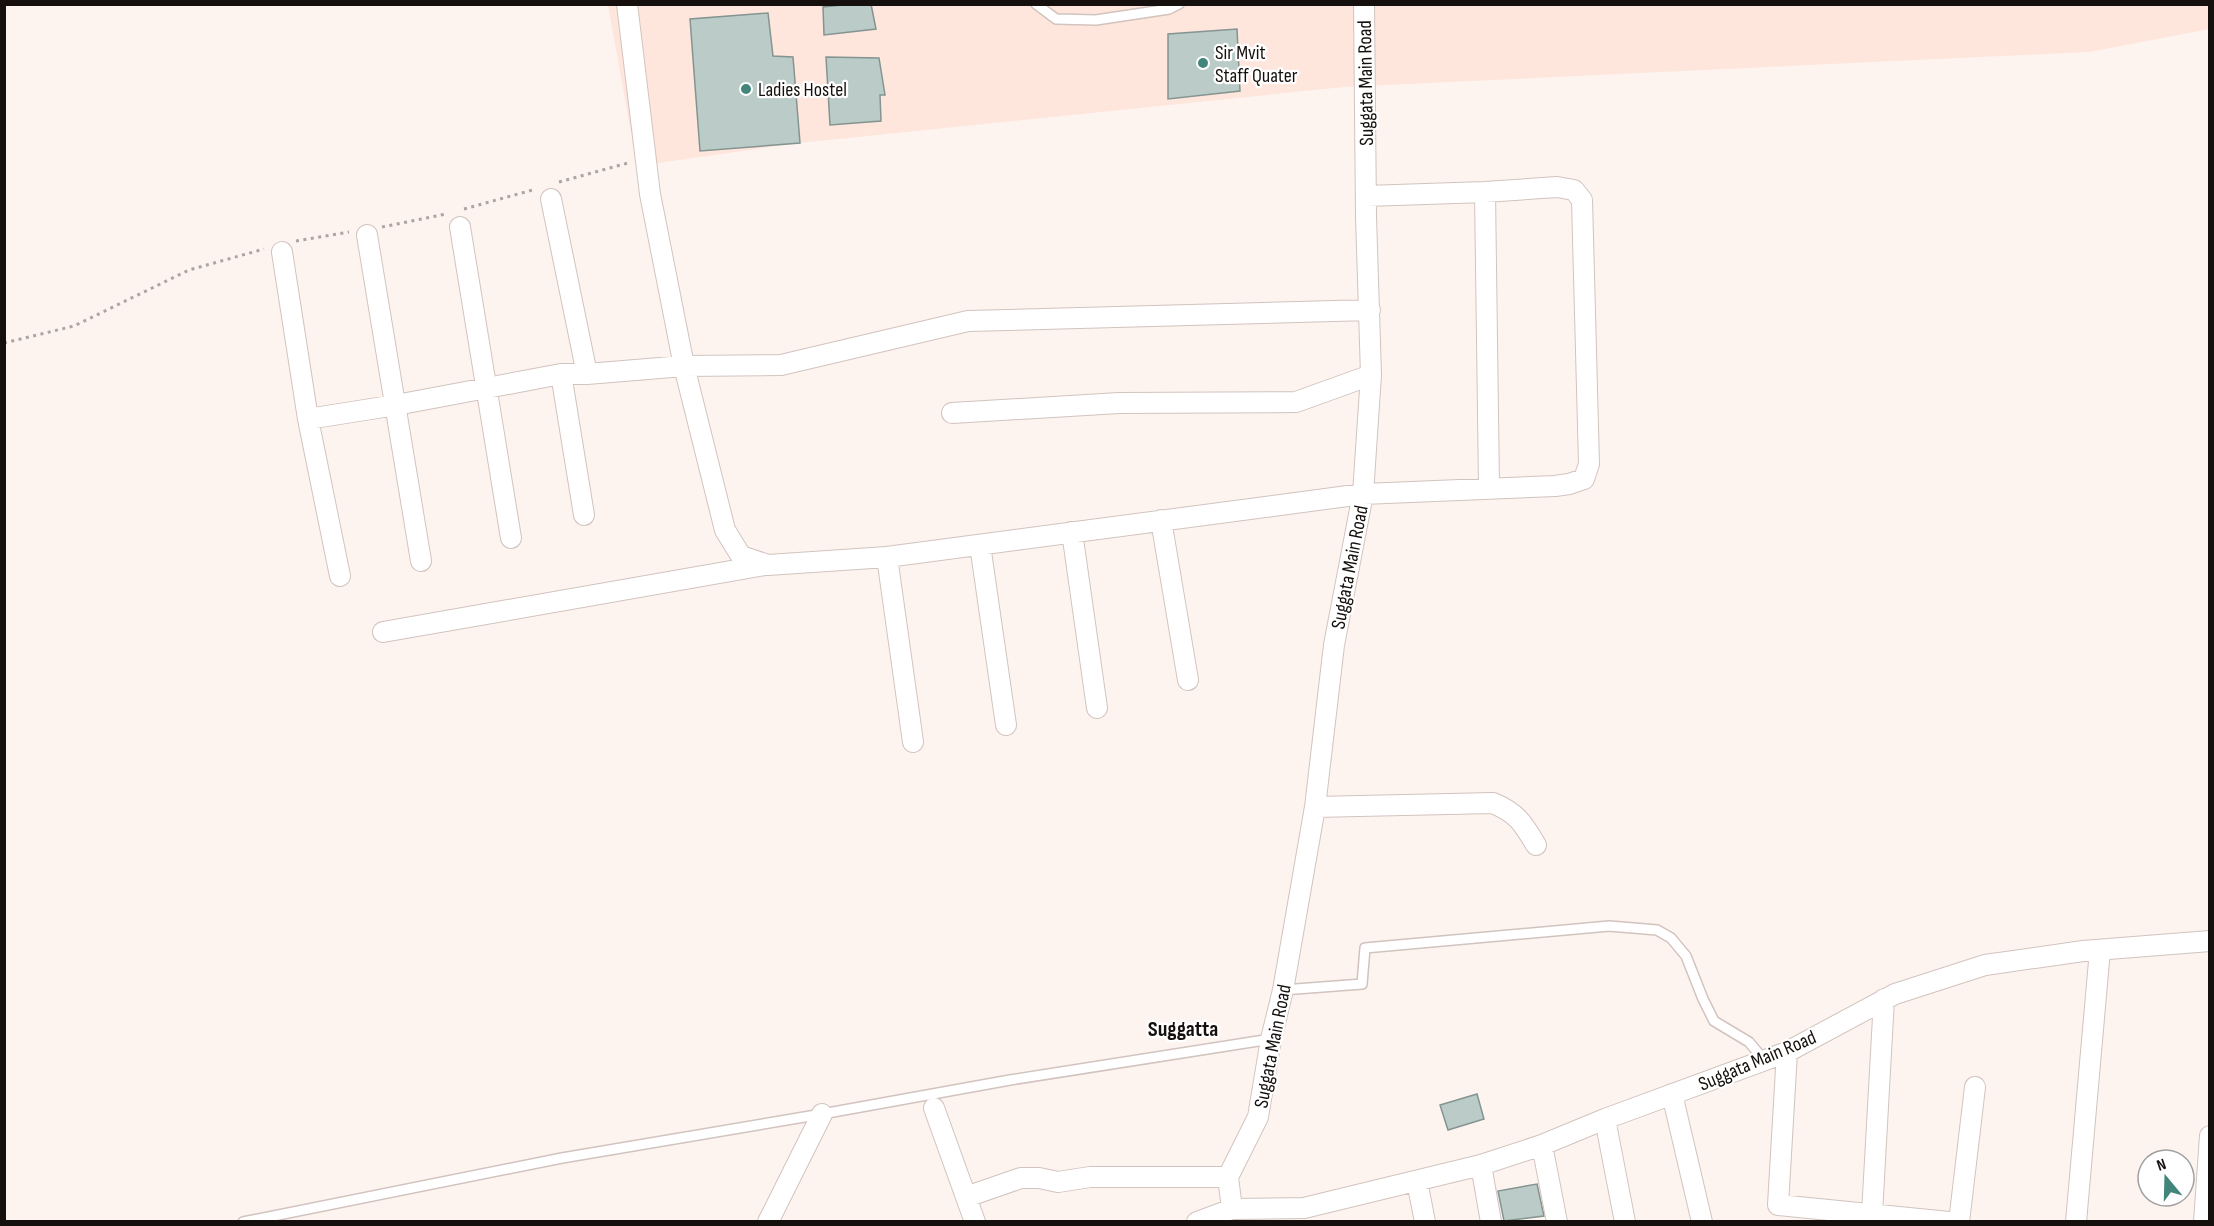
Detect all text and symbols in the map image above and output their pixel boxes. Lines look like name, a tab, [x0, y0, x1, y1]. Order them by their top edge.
street label: Suggata Main Road	[1353, 20, 1379, 146]
place label: Sir Mvit Staff Quater	[1215, 41, 1298, 88]
marker: Sir Mvit Staff Quater	[1196, 56, 1210, 70]
place label: Ladies Hostel	[758, 78, 847, 102]
marker: Ladies Hostel	[739, 82, 753, 96]
street label: Suggata Main Road	[1326, 503, 1374, 631]
street label: Suggata Main Road	[1249, 982, 1297, 1110]
district label: Suggatta	[1148, 1016, 1218, 1043]
street label: Suggata Main Road	[1695, 1025, 1820, 1096]
north arrow	[2136, 1148, 2196, 1208]
text: N	[2154, 1155, 2169, 1176]

